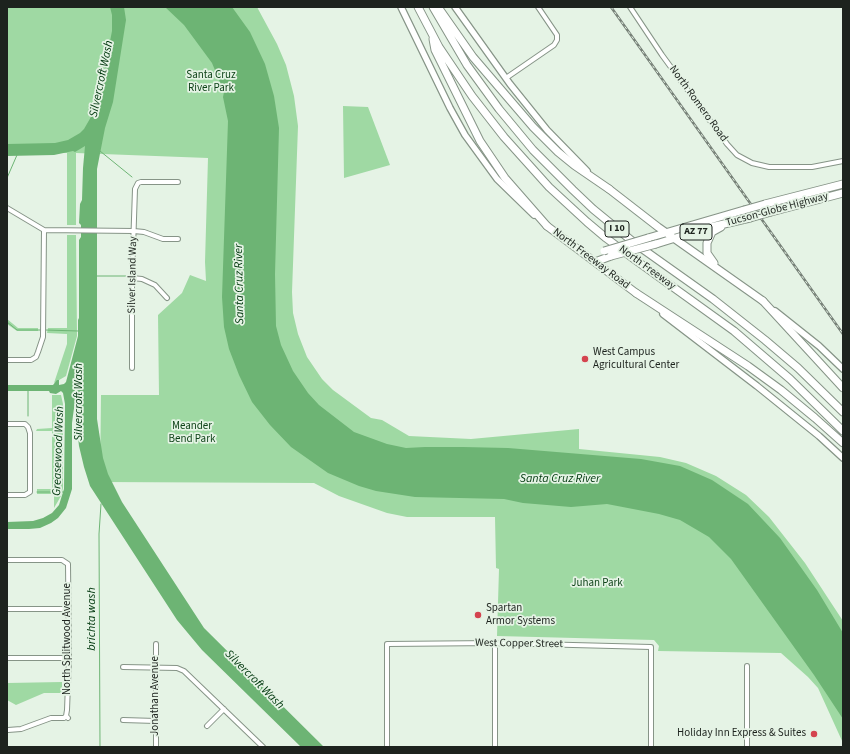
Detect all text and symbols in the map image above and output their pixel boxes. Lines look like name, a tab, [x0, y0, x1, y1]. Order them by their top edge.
water label: Silvercroft Wash	[87, 39, 117, 119]
street label: North Romero Road	[666, 63, 730, 145]
park label: Santa Cruz River Park	[186, 69, 236, 95]
street label: Tucson-Globe Highway	[724, 190, 830, 230]
road number: I 10	[605, 221, 629, 237]
road number: AZ 77	[680, 224, 712, 240]
street label: North Freeway Road	[550, 226, 632, 292]
street label: Silver Island Way	[126, 236, 140, 314]
street label: North Freeway	[616, 243, 678, 293]
water label: Santa Cruz River	[232, 244, 248, 324]
place label: West Campus Agricultural Center	[593, 346, 679, 372]
marker: West Campus Agricultural Center	[580, 354, 590, 364]
water label: Silvercroft Wash	[72, 363, 86, 441]
water label: Greasewood Wash	[50, 406, 68, 496]
park label: Meander Bend Park	[169, 420, 215, 446]
water label: Santa Cruz River	[520, 472, 600, 486]
park label: Juhan Park	[571, 577, 623, 591]
street label: North Splitwood Avenue	[61, 583, 75, 695]
water label: brichta wash	[85, 587, 99, 651]
place label: Spartan Armor Systems	[486, 602, 555, 628]
marker: Spartan Armor Systems	[473, 610, 483, 620]
street label: West Copper Street	[475, 637, 563, 651]
water label: Silvercroft Wash	[221, 647, 287, 713]
street label: Jonathan Avenue	[149, 656, 163, 736]
place label: Holiday Inn Express & Suites	[677, 727, 806, 741]
marker: Holiday Inn Express & Suites	[809, 729, 819, 739]

